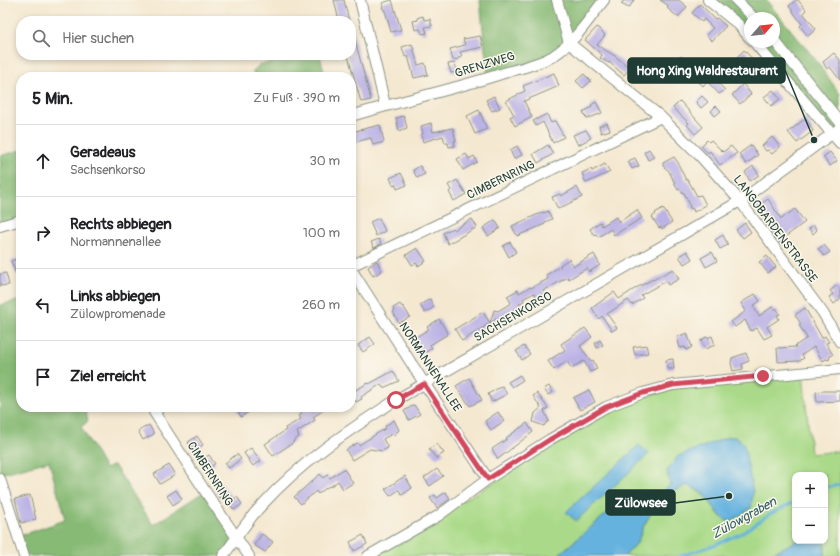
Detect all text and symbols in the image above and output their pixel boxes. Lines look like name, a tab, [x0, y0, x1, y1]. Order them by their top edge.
north arrow	[744, 12, 780, 48]
search box	[16, 16, 356, 60]
icon: search	[30, 27, 52, 49]
text: Hier suchen	[62, 29, 134, 48]
street label: GRENZWEG	[453, 49, 517, 81]
callout: Hong Xing Waldrestaurant	[628, 58, 785, 83]
text: Hong Xing Waldrestaurant	[636, 63, 779, 79]
text: 5 Min.	[32, 88, 73, 109]
text: Zu Fuß · 390 m	[253, 90, 340, 106]
text: Geradeaus	[70, 143, 136, 162]
icon: ahead	[32, 150, 54, 172]
text: 30 m	[310, 153, 340, 169]
street label: CIMBERNRING	[464, 157, 538, 203]
text: Sachsenkorso	[70, 162, 145, 178]
street label: LANGOBARDENSTRASSE	[730, 172, 820, 286]
text: Rechts abbiegen	[70, 215, 172, 234]
icon: right	[32, 222, 54, 244]
text: 100 m	[303, 225, 340, 241]
text: Normannenallee	[70, 234, 161, 250]
text: Links abbiegen	[70, 287, 161, 306]
street label: SACHSENKORSO	[471, 288, 555, 345]
icon: left	[32, 294, 54, 316]
text: 260 m	[302, 297, 340, 313]
text: Zülowpromenade	[70, 306, 165, 322]
street label: NORMANNENALLEE	[395, 319, 465, 415]
icon: arrive	[32, 366, 54, 388]
text: Ziel erreicht	[70, 367, 146, 386]
route end	[754, 367, 772, 385]
route start	[387, 391, 405, 409]
street label: CIMBERNRING	[184, 439, 236, 509]
map controls	[792, 472, 828, 544]
button: +	[792, 472, 828, 508]
callout: Zülowsee	[606, 490, 675, 515]
water label: Zülowgraben	[709, 493, 780, 542]
text: Zülowsee	[615, 495, 668, 511]
button: −	[792, 508, 828, 544]

